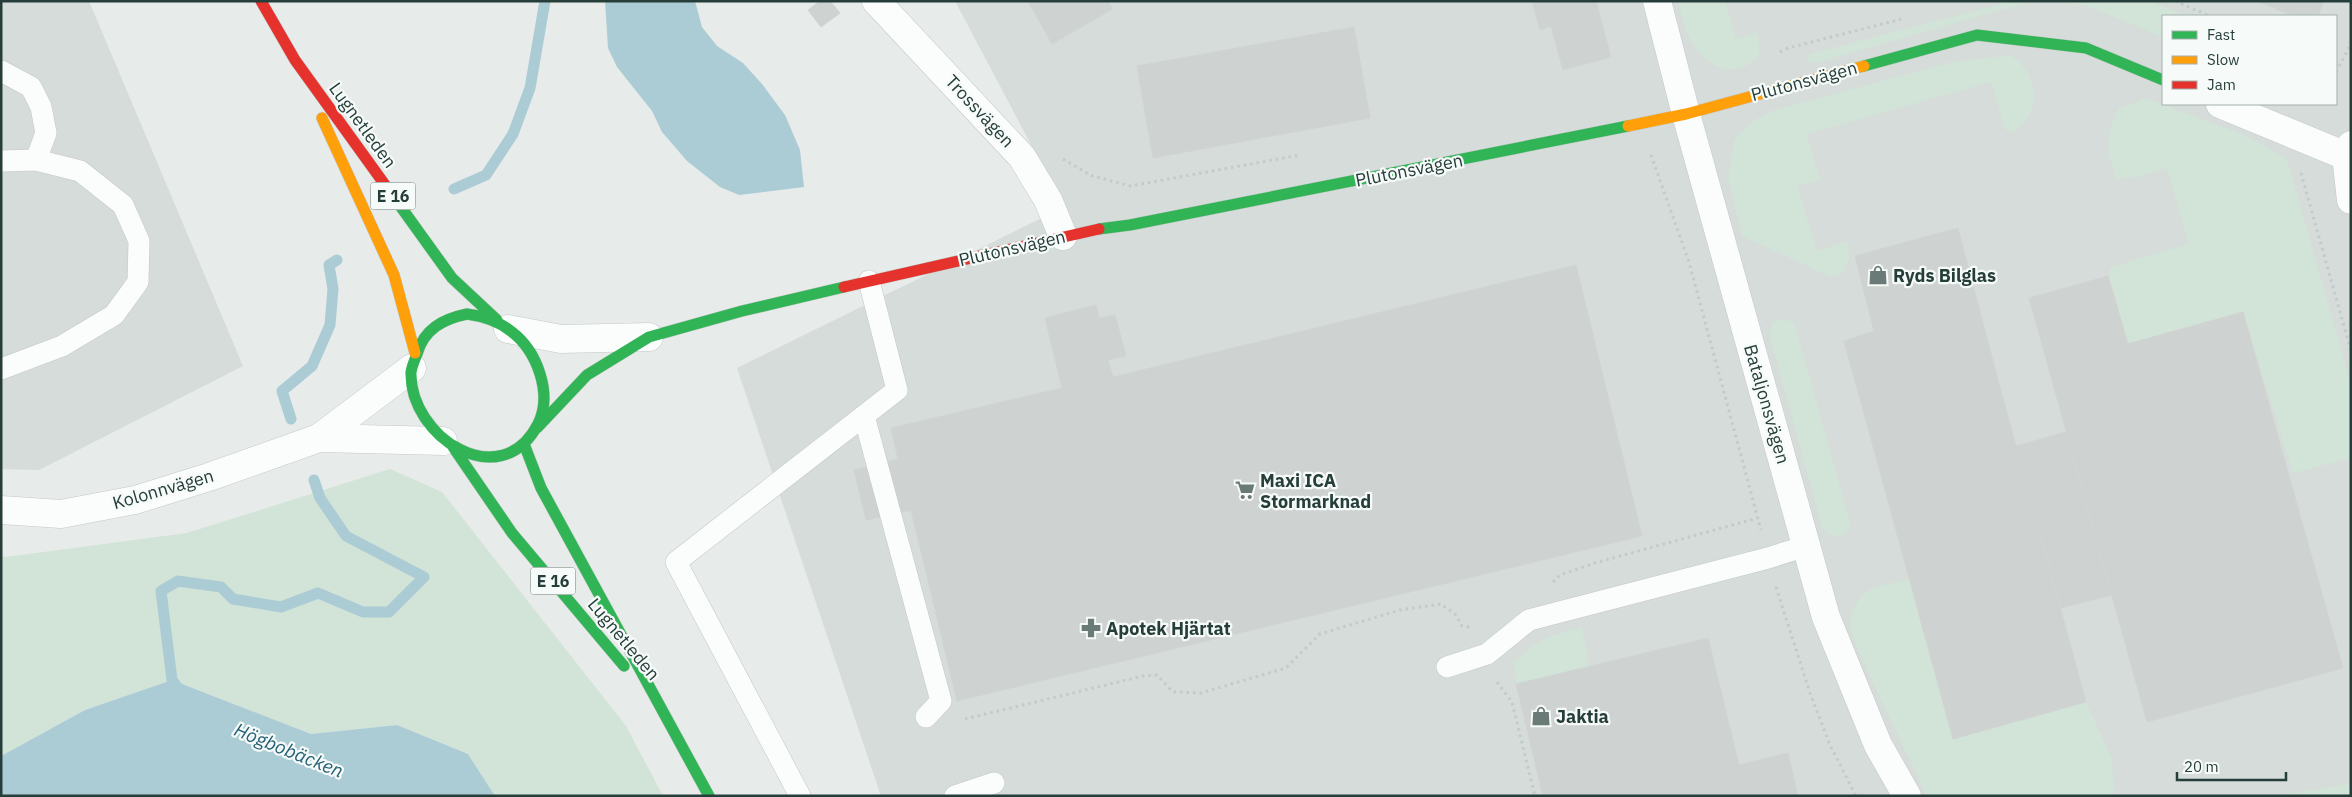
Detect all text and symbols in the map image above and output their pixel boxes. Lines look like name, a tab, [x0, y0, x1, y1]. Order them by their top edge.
legend	[2162, 15, 2337, 105]
text: Fast	[2207, 25, 2235, 44]
text: Slow	[2207, 50, 2240, 69]
street label: Plutonsvägen	[1748, 56, 1860, 106]
street label: Trossvägen	[941, 70, 1019, 152]
text: Jam	[2207, 75, 2236, 94]
street label: Lugnetleden	[324, 78, 402, 172]
street label: Plutonsvägen	[1353, 148, 1465, 192]
road number: E 16	[370, 182, 416, 210]
street label: Plutonsvägen	[956, 225, 1068, 271]
shop icon: Ryds Bilglas	[1867, 264, 1889, 286]
place label: Ryds Bilglas	[1893, 264, 1996, 287]
street label: Bataljonsvägen	[1739, 342, 1795, 466]
street label: Kolonnvägen	[110, 464, 216, 514]
place label: Maxi ICA Stormarknad	[1260, 469, 1371, 513]
supermarket icon: Maxi ICA Stormarknad	[1234, 479, 1256, 501]
road number: E 16	[530, 568, 576, 594]
street label: Lugnetleden	[583, 593, 665, 685]
pharmacy icon: Apotek Hjärtat	[1080, 617, 1102, 639]
place label: Apotek Hjärtat	[1106, 617, 1231, 640]
shop icon: Jaktia	[1530, 705, 1552, 727]
place label: Jaktia	[1556, 705, 1609, 728]
water label: Högbobäcken	[231, 717, 347, 783]
scale bar	[2177, 750, 2286, 782]
text: 20 m	[2184, 757, 2219, 776]

